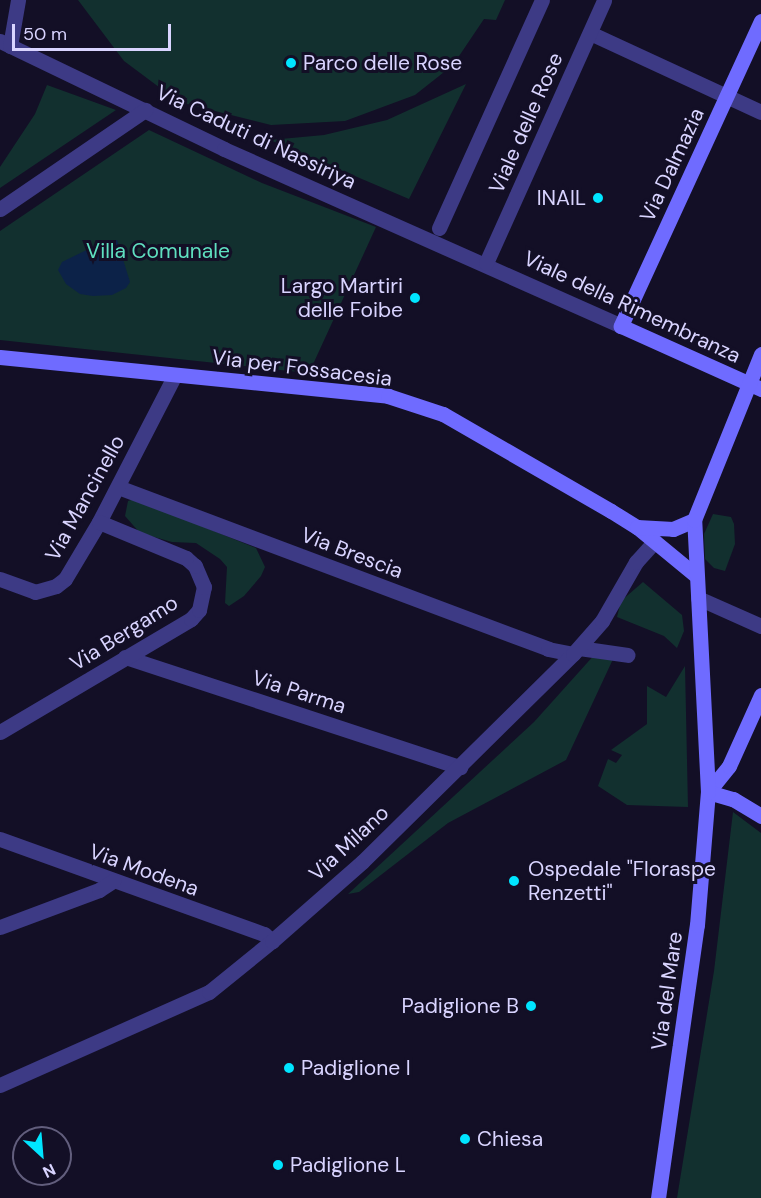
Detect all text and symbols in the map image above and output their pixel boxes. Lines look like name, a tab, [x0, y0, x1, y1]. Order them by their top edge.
scale bar	[15, 12, 174, 50]
text: 50 m	[23, 22, 67, 46]
street label: Viale delle Rose	[484, 49, 568, 197]
place label: Parco delle Rose	[303, 50, 462, 76]
marker: Parco delle Rose	[284, 56, 298, 70]
street label: Via Caduti di Nassiriya	[152, 80, 360, 194]
street label: Via Dalmazia	[635, 104, 709, 226]
place label: INAIL	[537, 185, 586, 211]
marker: INAIL	[591, 191, 605, 205]
park label: Villa Comunale	[86, 238, 230, 264]
street label: Viale della Rimembranza	[520, 246, 744, 368]
place label: Largo Martiri delle Foibe	[281, 273, 403, 323]
marker: Largo Martiri delle Foibe	[408, 291, 422, 305]
street label: Via per Fossacesia	[211, 344, 393, 392]
street label: Via Mancinello	[40, 431, 130, 565]
street label: Via Brescia	[298, 522, 406, 584]
street label: Via Bergamo	[65, 590, 183, 676]
street label: Via Parma	[249, 665, 349, 719]
street label: Via Milano	[304, 800, 394, 886]
street label: Via Modena	[86, 839, 202, 901]
place label: Ospedale "Floraspe Renzetti"	[528, 856, 716, 906]
marker: Ospedale "Floraspe Renzetti"	[505, 872, 523, 890]
street label: Via del Mare	[646, 930, 688, 1052]
place label: Padiglione B	[402, 993, 519, 1019]
marker: Padiglione B	[524, 999, 538, 1013]
place label: Padiglione I	[301, 1055, 411, 1081]
marker: Padiglione I	[282, 1061, 296, 1075]
north arrow	[12, 1126, 72, 1186]
place label: Chiesa	[477, 1126, 543, 1152]
marker: Chiesa	[458, 1132, 472, 1146]
place label: Padiglione L	[290, 1152, 406, 1178]
marker: Padiglione L	[271, 1158, 285, 1172]
text: N	[39, 1159, 59, 1183]

